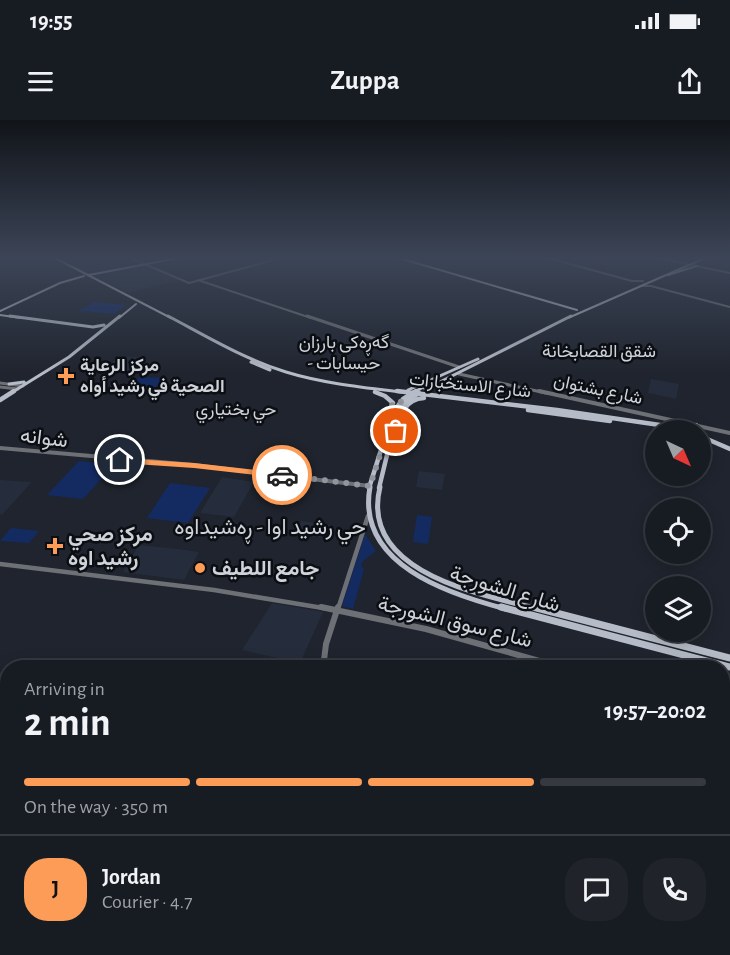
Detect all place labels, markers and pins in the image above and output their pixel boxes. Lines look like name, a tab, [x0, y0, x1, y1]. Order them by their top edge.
place label: مركز الرعاية الصحية في رشيد أواه	[80, 357, 225, 401]
marker: مركز الرعاية الصحية في رشيد أواه	[57, 367, 75, 385]
pin	[370, 405, 421, 456]
pin	[94, 434, 145, 485]
place label: مركز صحي رشيد اوه	[68, 524, 153, 571]
marker: مركز صحي رشيد اوه	[46, 537, 64, 555]
place label: جامع اللطيف	[212, 558, 319, 582]
marker: جامع اللطيف	[193, 561, 207, 575]

